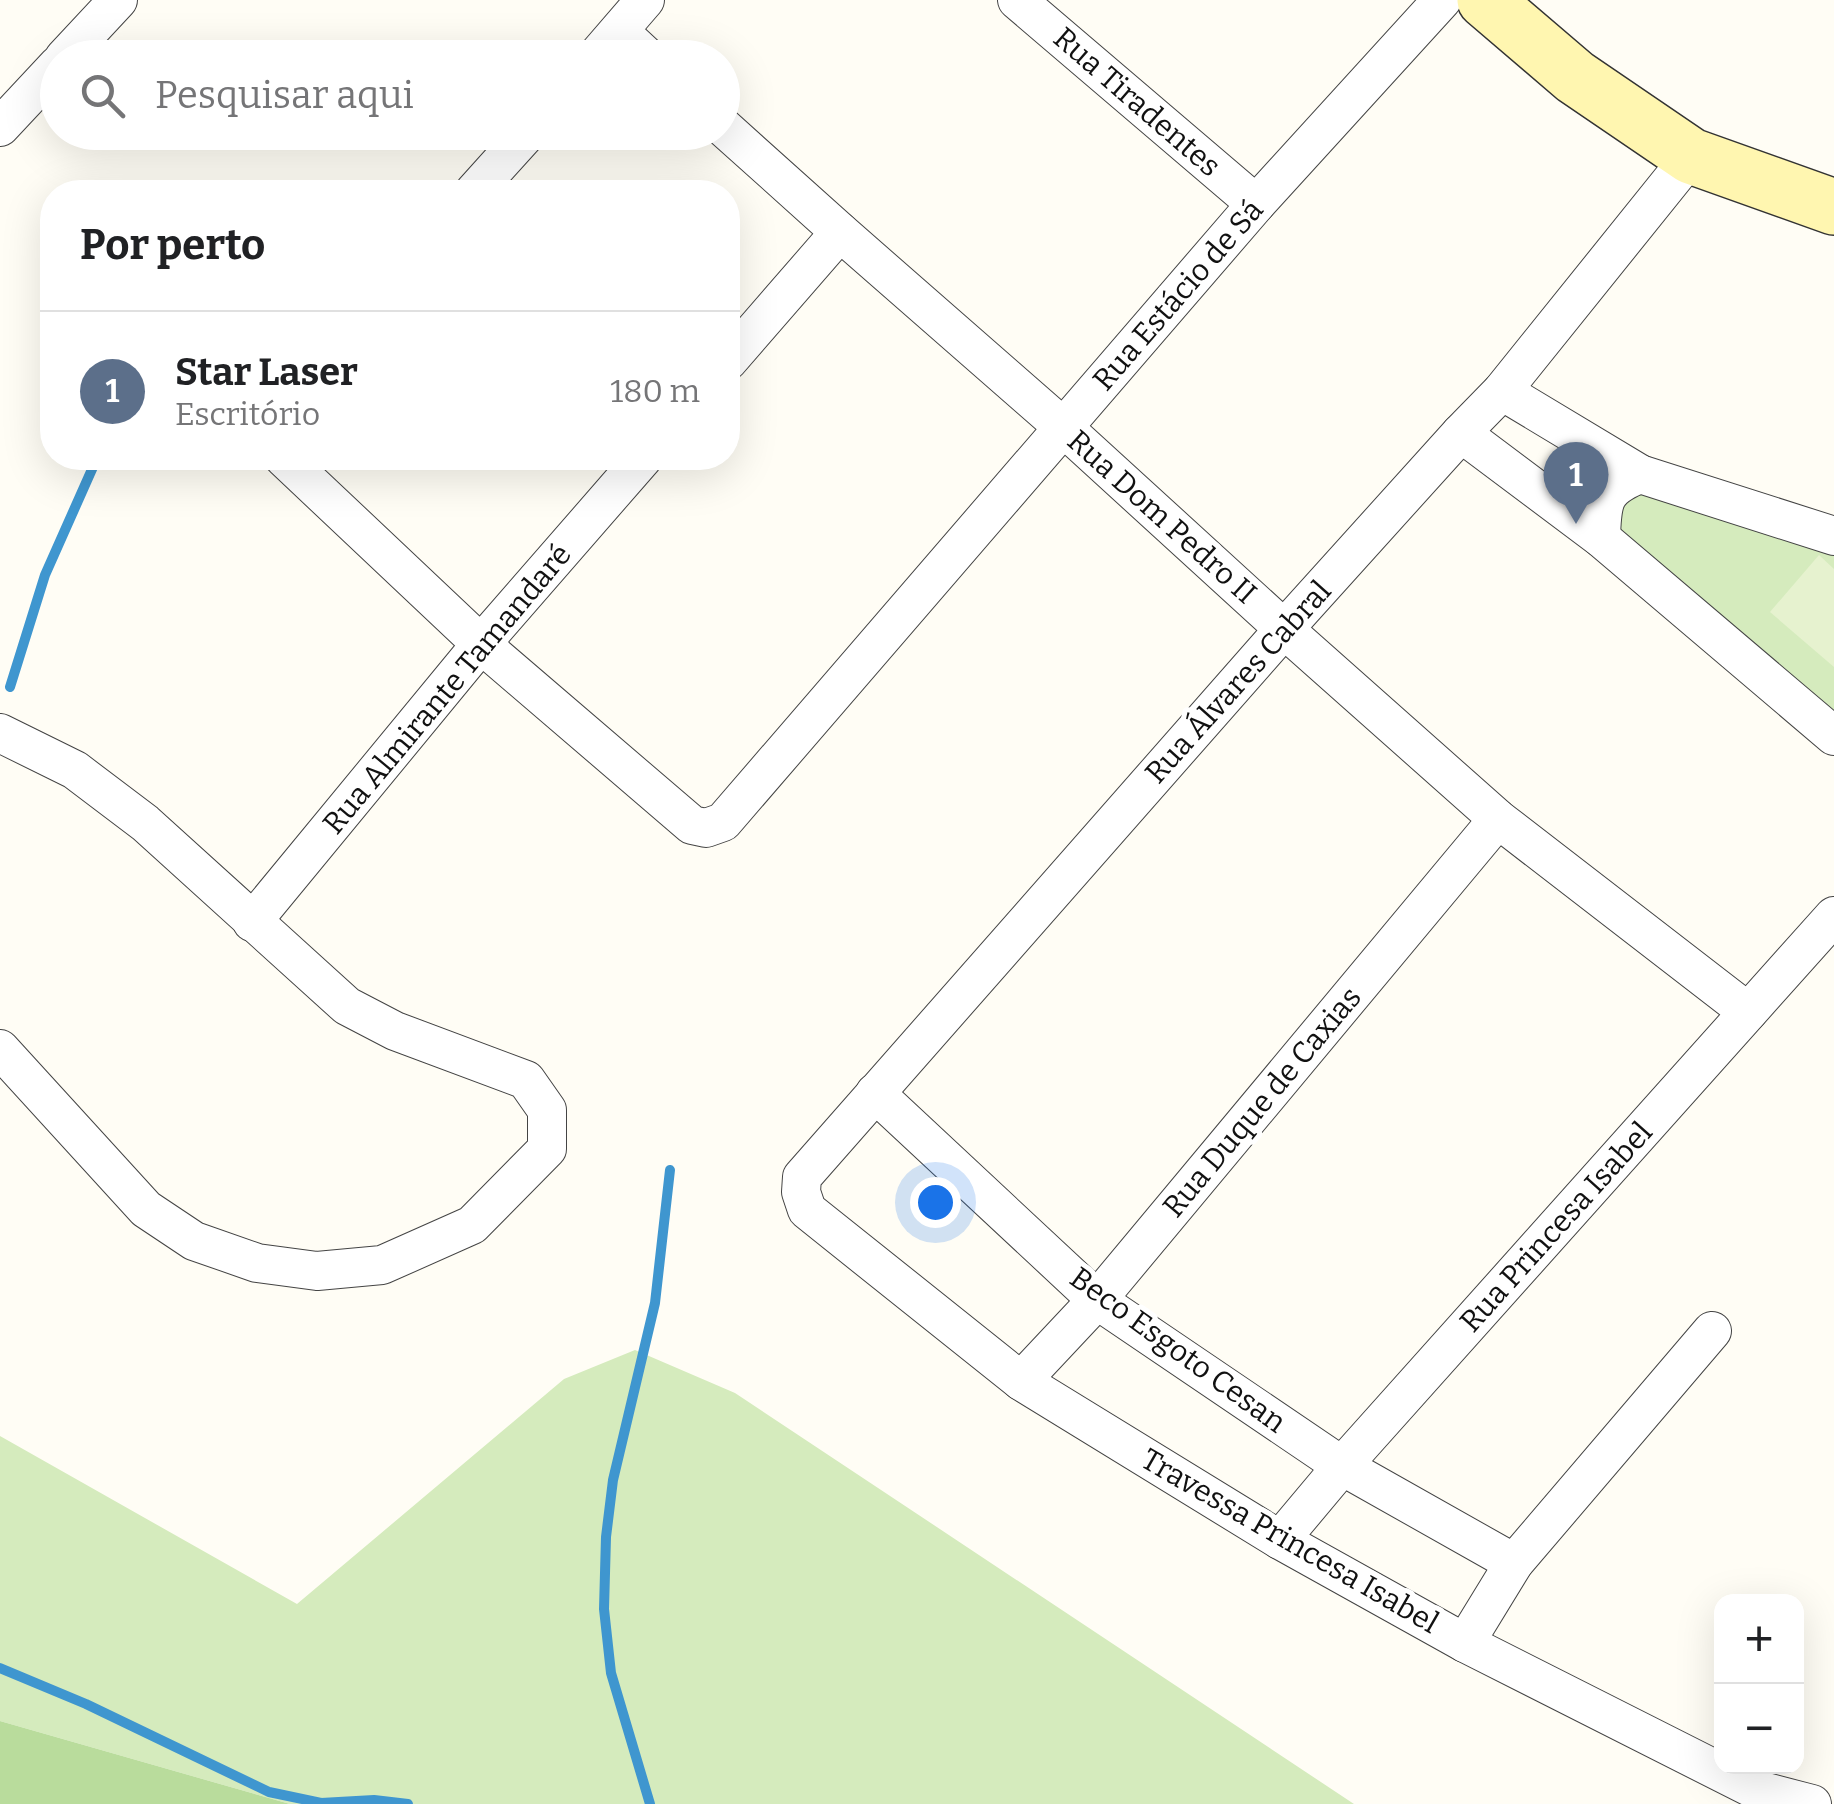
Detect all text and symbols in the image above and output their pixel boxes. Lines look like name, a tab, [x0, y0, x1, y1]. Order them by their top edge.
street label: Rua Tiradentes	[1046, 20, 1228, 184]
search box	[40, 40, 740, 150]
icon: search	[75, 68, 130, 123]
text: Pesquisar aqui	[155, 72, 414, 118]
street label: Rua Estácio de Sá	[1085, 192, 1271, 398]
text: Por perto	[80, 220, 265, 270]
text: Star Laser	[175, 349, 358, 395]
text: 1	[106, 372, 119, 410]
text: 180 m	[610, 372, 700, 410]
text: Escritório	[175, 395, 320, 433]
street label: Rua Dom Pedro II	[1060, 423, 1264, 611]
pin: 1	[1544, 442, 1608, 524]
street label: Rua Almirante Tamandaré	[315, 537, 579, 841]
street label: Rua Álvares Cabral	[1138, 573, 1338, 791]
street label: Rua Duque de Caxias	[1155, 980, 1369, 1224]
street label: Rua Princesa Isabel	[1452, 1115, 1660, 1339]
your location	[910, 1177, 961, 1228]
street label: Beco Esgoto Cesan	[1063, 1260, 1293, 1440]
street label: Travessa Princesa Isabel	[1135, 1441, 1445, 1641]
map controls	[1714, 1594, 1804, 1774]
button: +	[1714, 1594, 1804, 1684]
button: −	[1714, 1684, 1804, 1774]

